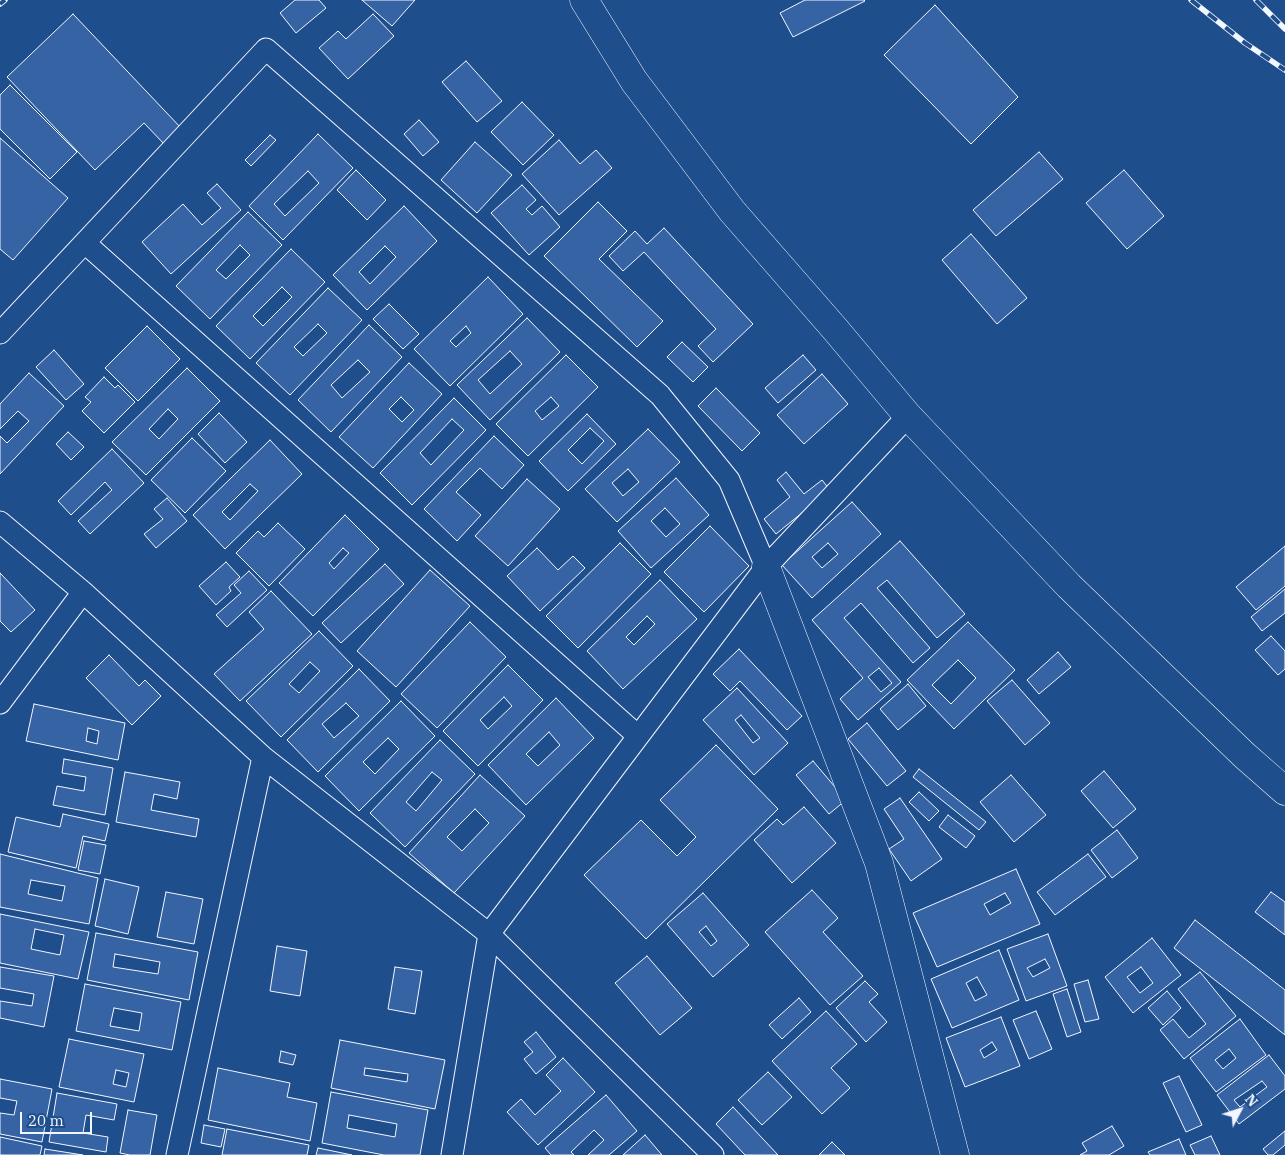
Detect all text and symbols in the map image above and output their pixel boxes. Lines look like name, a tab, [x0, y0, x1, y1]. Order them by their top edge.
north arrow	[1215, 1085, 1265, 1135]
text: N	[1241, 1090, 1262, 1110]
scale bar	[22, 1102, 95, 1134]
text: 20 m	[28, 1111, 64, 1130]

